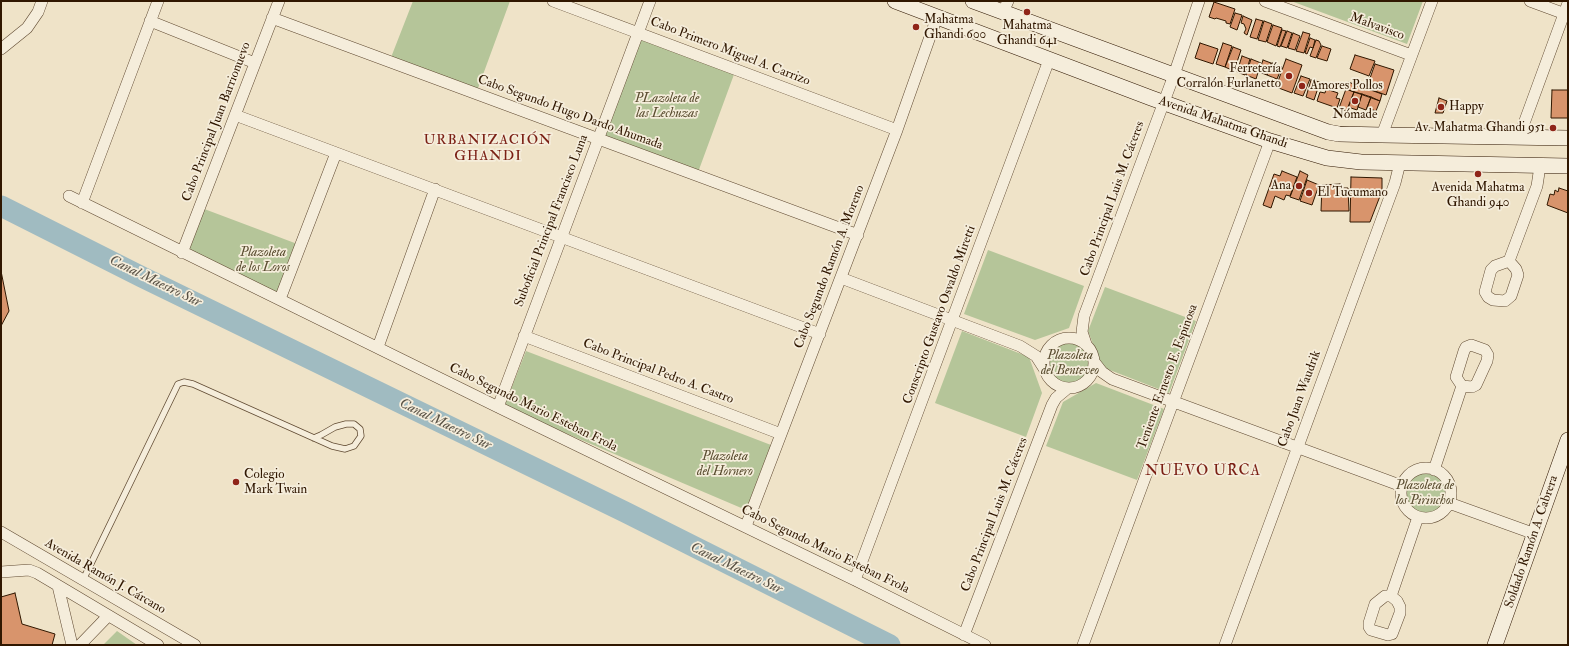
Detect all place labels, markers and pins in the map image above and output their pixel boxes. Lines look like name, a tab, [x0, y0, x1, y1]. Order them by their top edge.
marker: Mahatma Ghandi 641	[1022, 7, 1032, 17]
place label: Mahatma Ghandi 600	[924, 12, 986, 43]
place label: Mahatma Ghandi 641	[997, 18, 1057, 49]
marker: Mahatma Ghandi 600	[911, 22, 921, 32]
place label: Ferretería Corralón Furlanetto	[1176, 61, 1281, 92]
marker: Ferretería Corralón Furlanetto	[1284, 71, 1294, 81]
place label: Amores Pollos	[1310, 78, 1383, 94]
marker: Amores Pollos	[1297, 81, 1307, 91]
marker: Nómade	[1350, 96, 1360, 106]
place label: Happy	[1449, 99, 1484, 115]
marker: Happy	[1436, 102, 1446, 112]
place label: Nómade	[1333, 107, 1377, 123]
place label: Av. Mahatma Ghandi 951	[1415, 120, 1545, 136]
marker: Av. Mahatma Ghandi 951	[1548, 123, 1558, 133]
marker: Avenida Mahatma Ghandi 940	[1473, 169, 1483, 179]
place label: Ana	[1271, 178, 1291, 194]
place label: Avenida Mahatma Ghandi 940	[1431, 180, 1525, 211]
marker: Ana	[1294, 181, 1304, 191]
place label: El Tucumano	[1317, 185, 1388, 201]
marker: El Tucumano	[1304, 188, 1314, 198]
place label: Colegio Mark Twain	[244, 467, 307, 498]
marker: Colegio Mark Twain	[231, 477, 241, 487]

